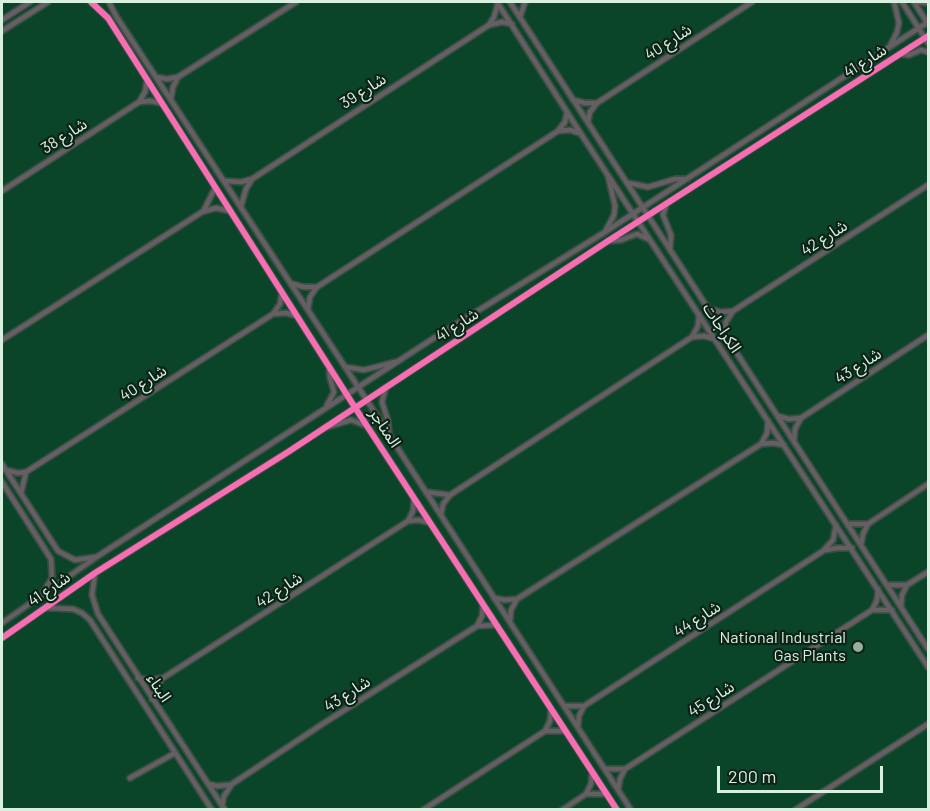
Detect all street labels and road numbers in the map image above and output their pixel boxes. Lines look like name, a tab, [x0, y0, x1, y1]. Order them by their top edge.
street label: شارع 40	[641, 20, 695, 64]
street label: شارع 41	[840, 40, 890, 82]
street label: شارع 39	[336, 69, 390, 113]
street label: شارع 38	[37, 114, 91, 158]
street label: شارع 42	[797, 216, 851, 260]
street label: الكراجات	[699, 299, 745, 357]
street label: شارع 41	[432, 304, 482, 346]
street label: شارع 43	[831, 344, 885, 388]
street label: شارع 40	[116, 361, 170, 405]
street label: المناجر	[365, 405, 405, 451]
street label: شارع 41	[24, 568, 74, 610]
street label: شارع 42	[252, 568, 306, 612]
street label: شارع 44	[670, 597, 724, 641]
street label: البناء	[143, 670, 175, 706]
street label: شارع 43	[320, 672, 374, 716]
street label: شارع 45	[684, 677, 738, 721]

